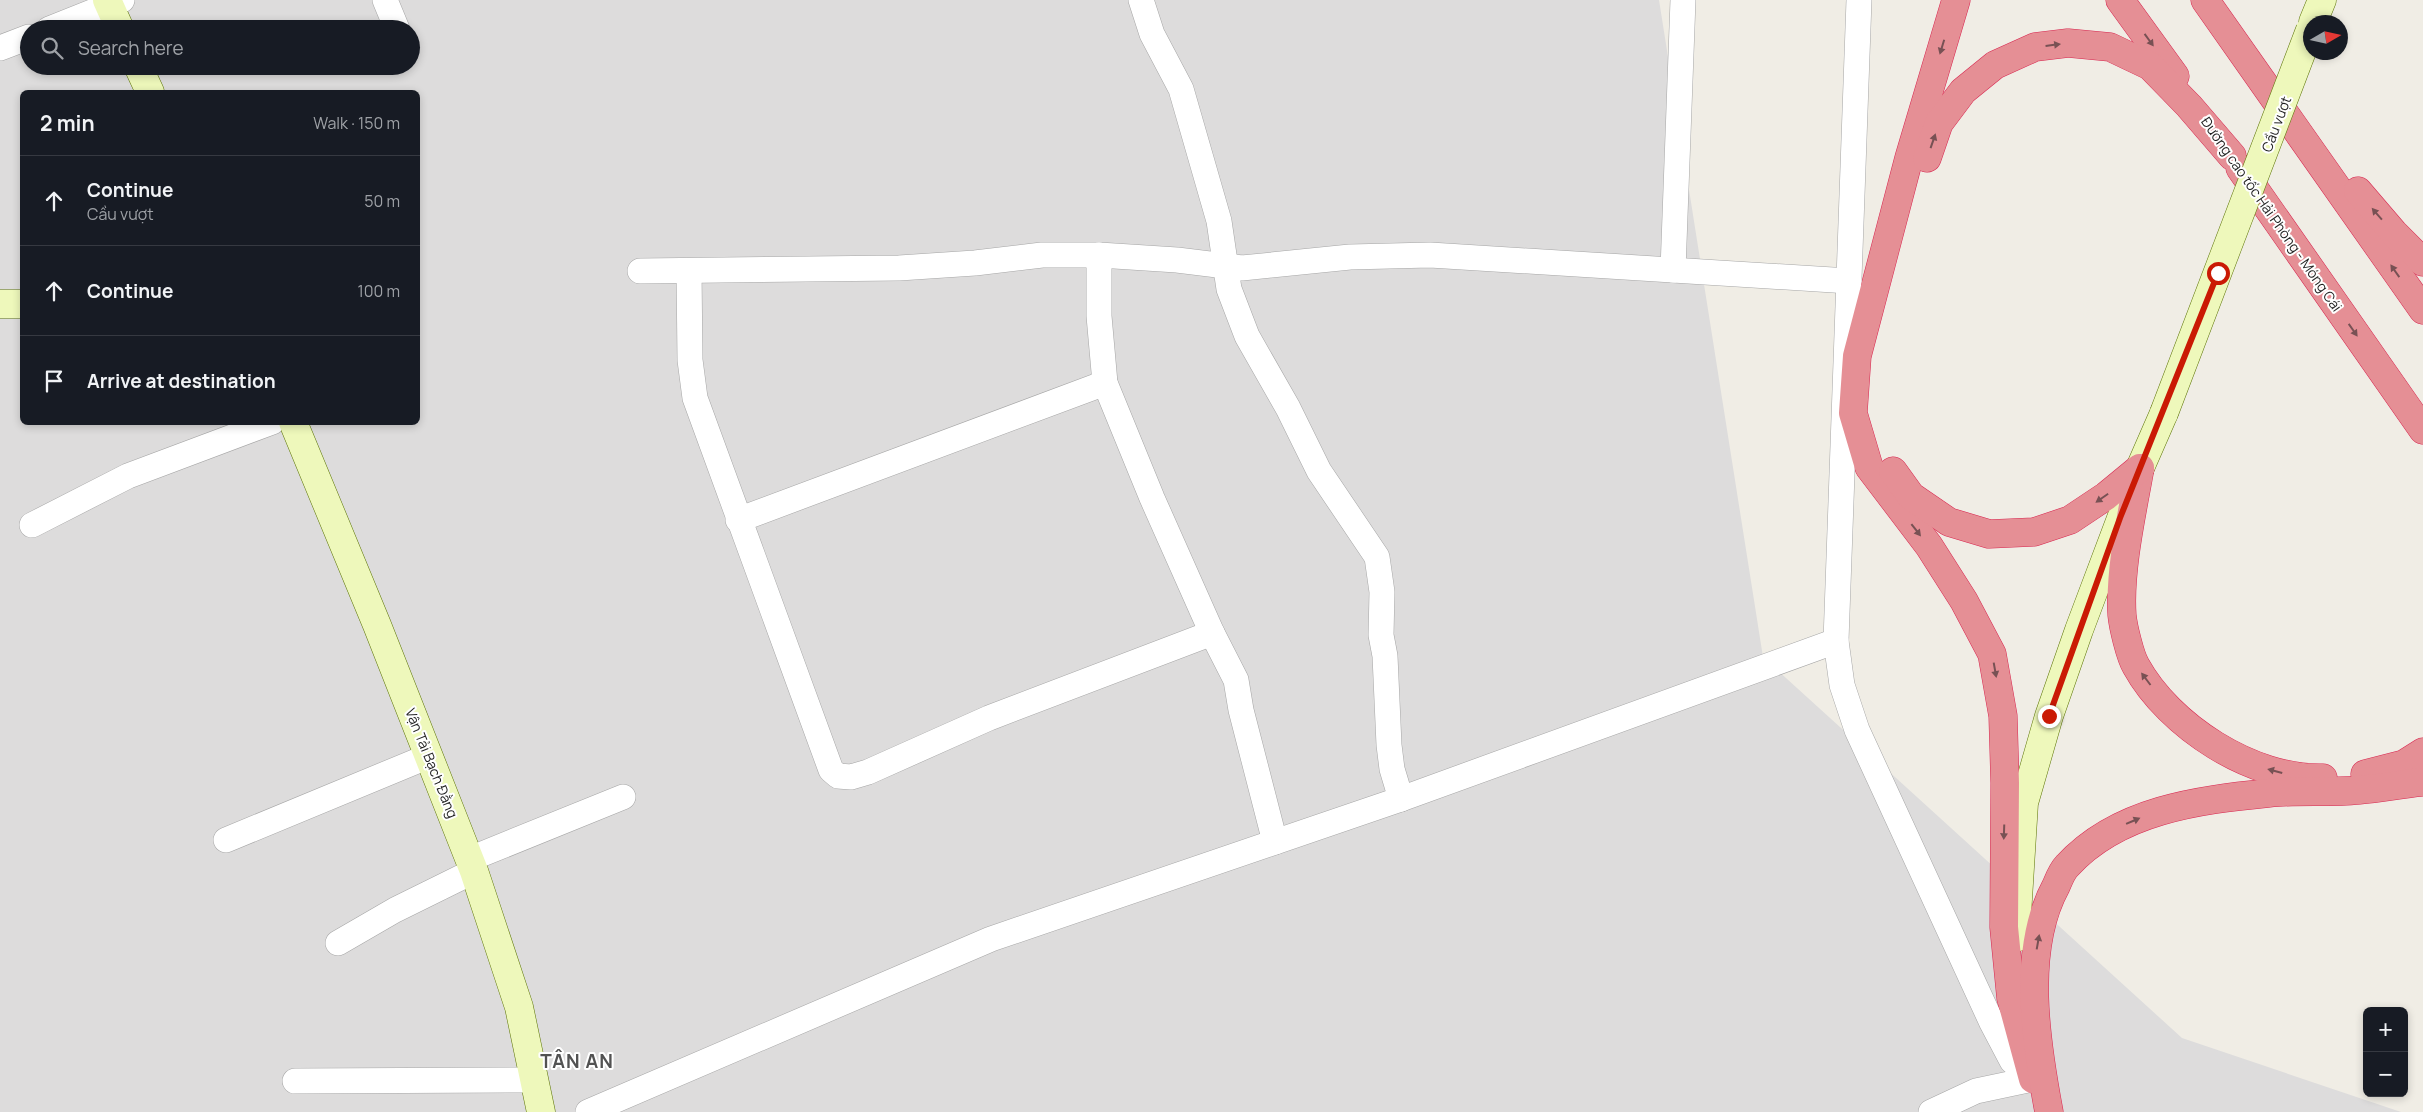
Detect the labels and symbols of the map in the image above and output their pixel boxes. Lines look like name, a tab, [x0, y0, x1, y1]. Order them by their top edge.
north arrow	[2303, 15, 2348, 60]
one-way arrow	[2144, 33, 2154, 47]
one-way arrow	[1937, 39, 1945, 54]
one-way arrow	[2045, 41, 2061, 49]
street label: Cầu vượt	[2257, 93, 2295, 155]
street label: Đường cao tốc Hải Phòng - Móng Cái	[2197, 113, 2347, 315]
one-way arrow	[1929, 134, 1937, 149]
one-way arrow	[2372, 207, 2383, 220]
route start	[2207, 262, 2230, 285]
one-way arrow	[2390, 264, 2400, 278]
one-way arrow	[2348, 323, 2358, 337]
one-way arrow	[2095, 493, 2109, 503]
one-way arrow	[1910, 523, 1921, 536]
one-way arrow	[1991, 663, 1999, 679]
one-way arrow	[2140, 673, 2151, 686]
street label: Vận Tải Bạch Đằng	[401, 705, 463, 821]
route end	[2038, 705, 2061, 728]
one-way arrow	[2268, 766, 2283, 774]
one-way arrow	[2126, 817, 2140, 825]
one-way arrow	[1999, 824, 2007, 840]
one-way arrow	[2035, 934, 2043, 950]
district label: TÂN AN	[540, 1048, 614, 1074]

